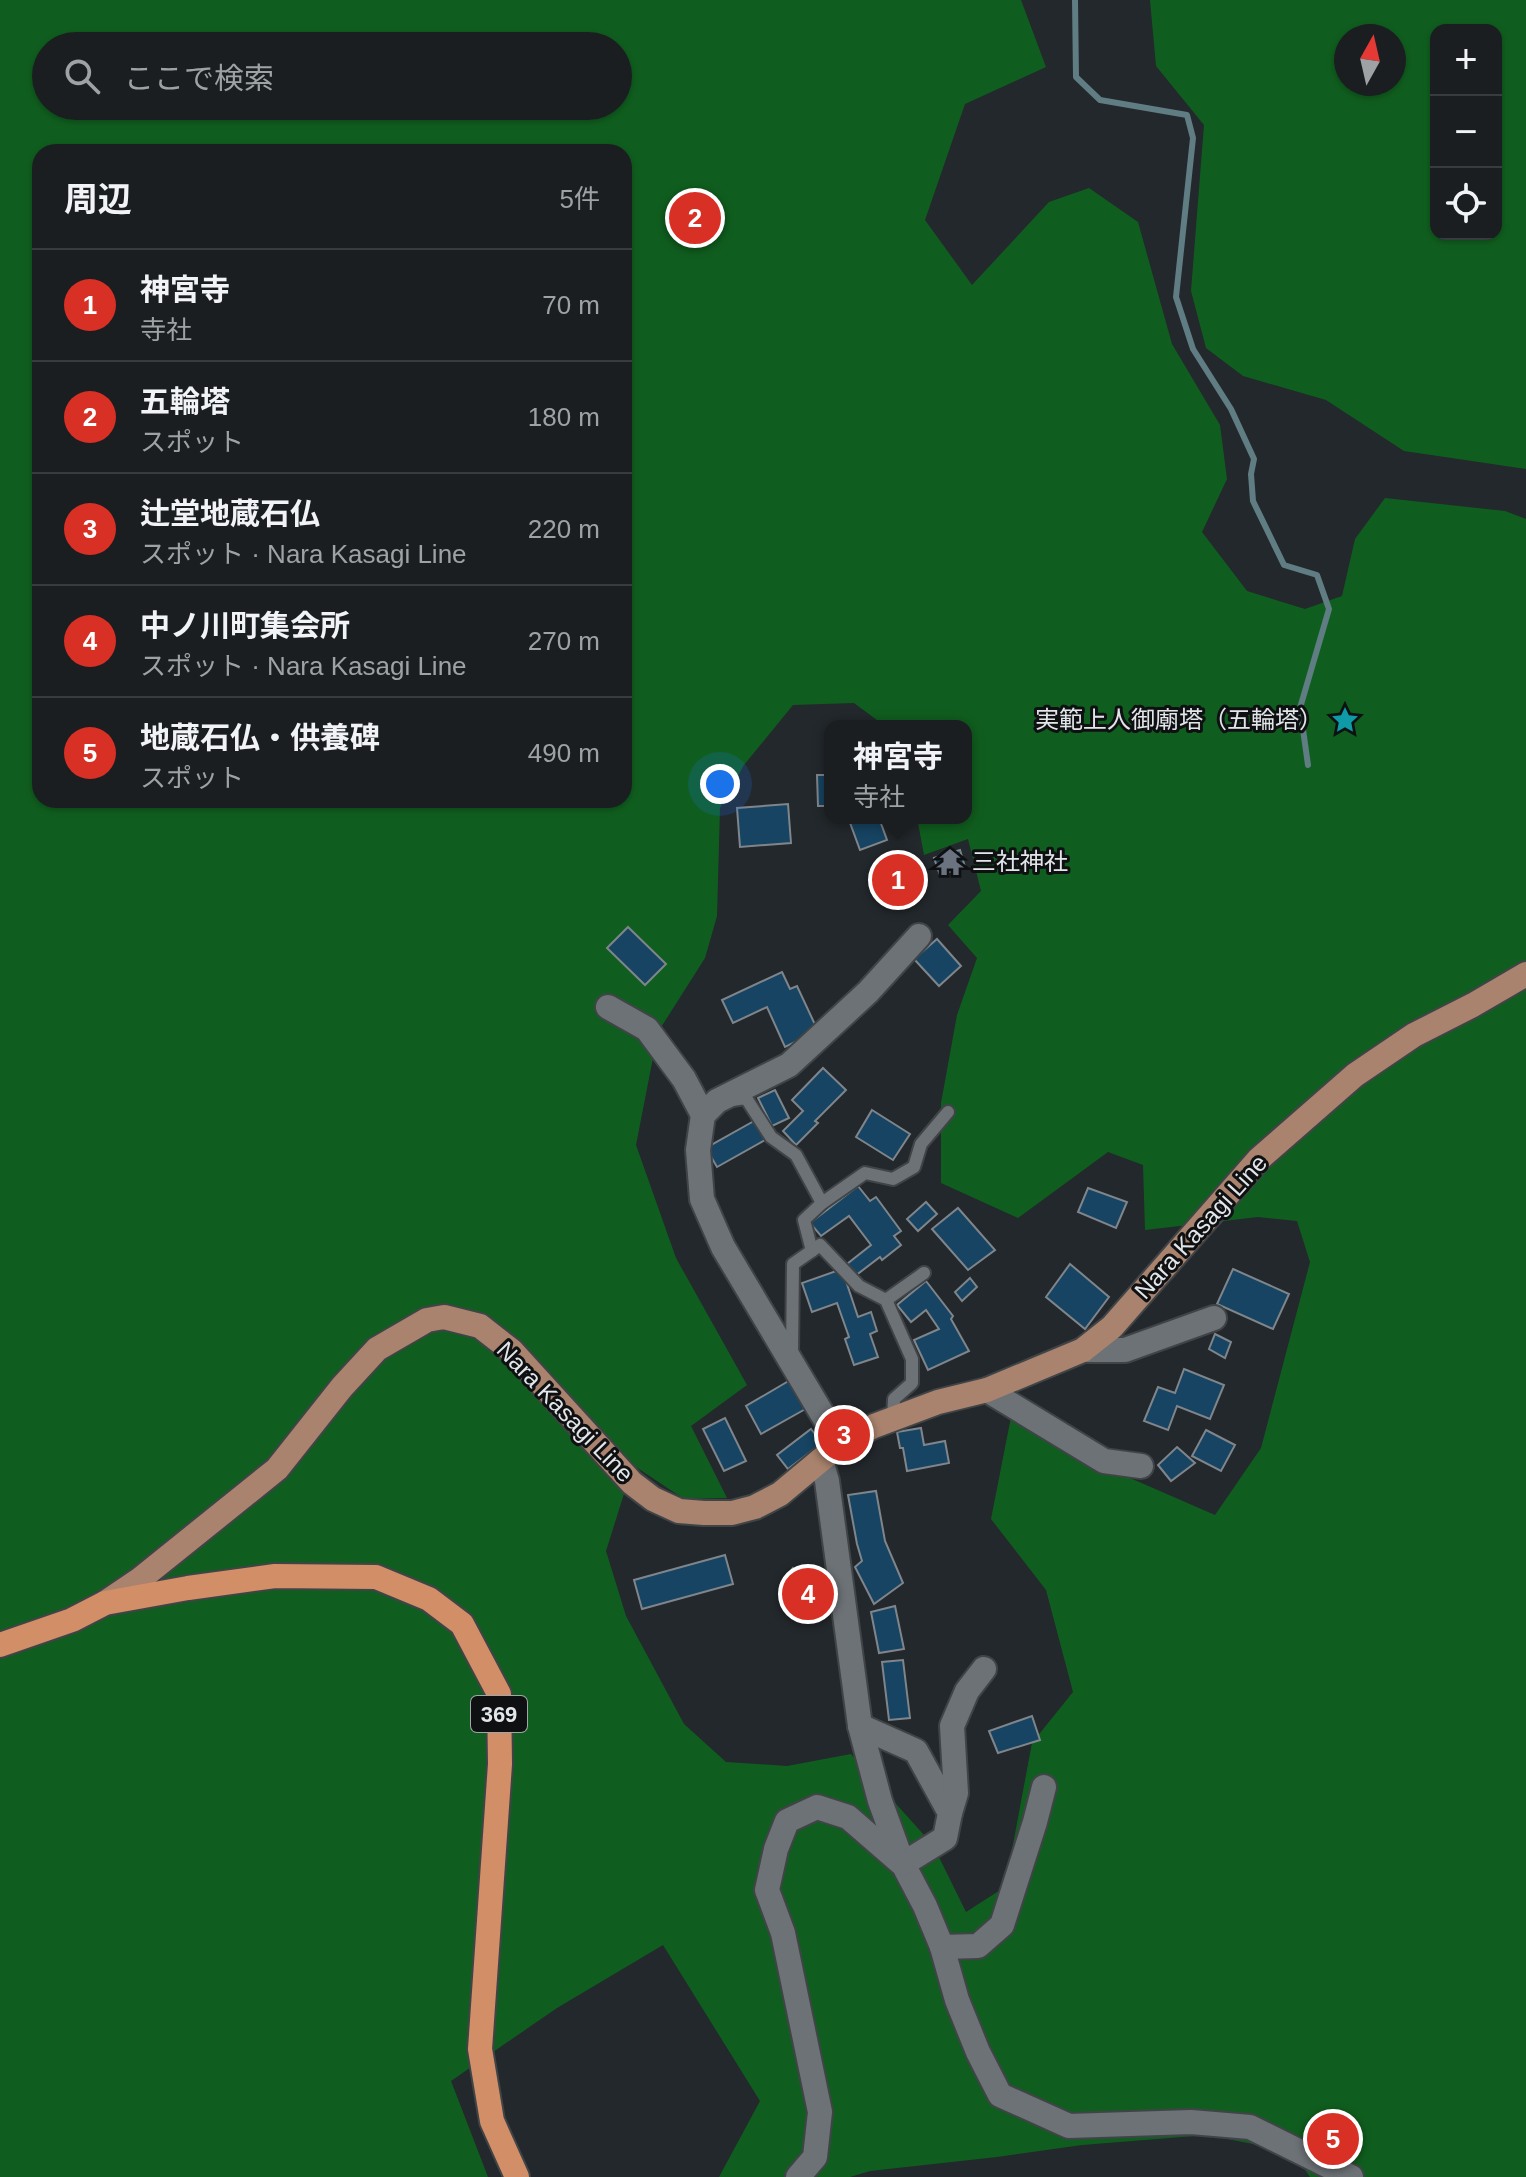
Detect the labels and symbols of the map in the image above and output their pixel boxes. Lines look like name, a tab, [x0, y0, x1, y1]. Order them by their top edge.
north arrow	[1334, 24, 1406, 96]
pin: 2	[669, 188, 721, 248]
place icon: 実範上人御廟塔（五輪塔）	[1330, 705, 1360, 735]
place label: 実範上人御廟塔（五輪塔）	[1035, 706, 1323, 733]
your location	[700, 764, 740, 804]
temple icon: 三社神社	[935, 847, 965, 877]
place label: 三社神社	[972, 848, 1068, 875]
pin: 1	[872, 850, 924, 910]
street label: Nara Kasagi Line	[1129, 1149, 1272, 1304]
street label: Nara Kasagi Line	[492, 1336, 639, 1487]
pin: 3	[818, 1405, 870, 1465]
pin: 4	[782, 1564, 834, 1624]
road number: 369	[471, 1696, 527, 1732]
pin: 5	[1307, 2109, 1359, 2169]

